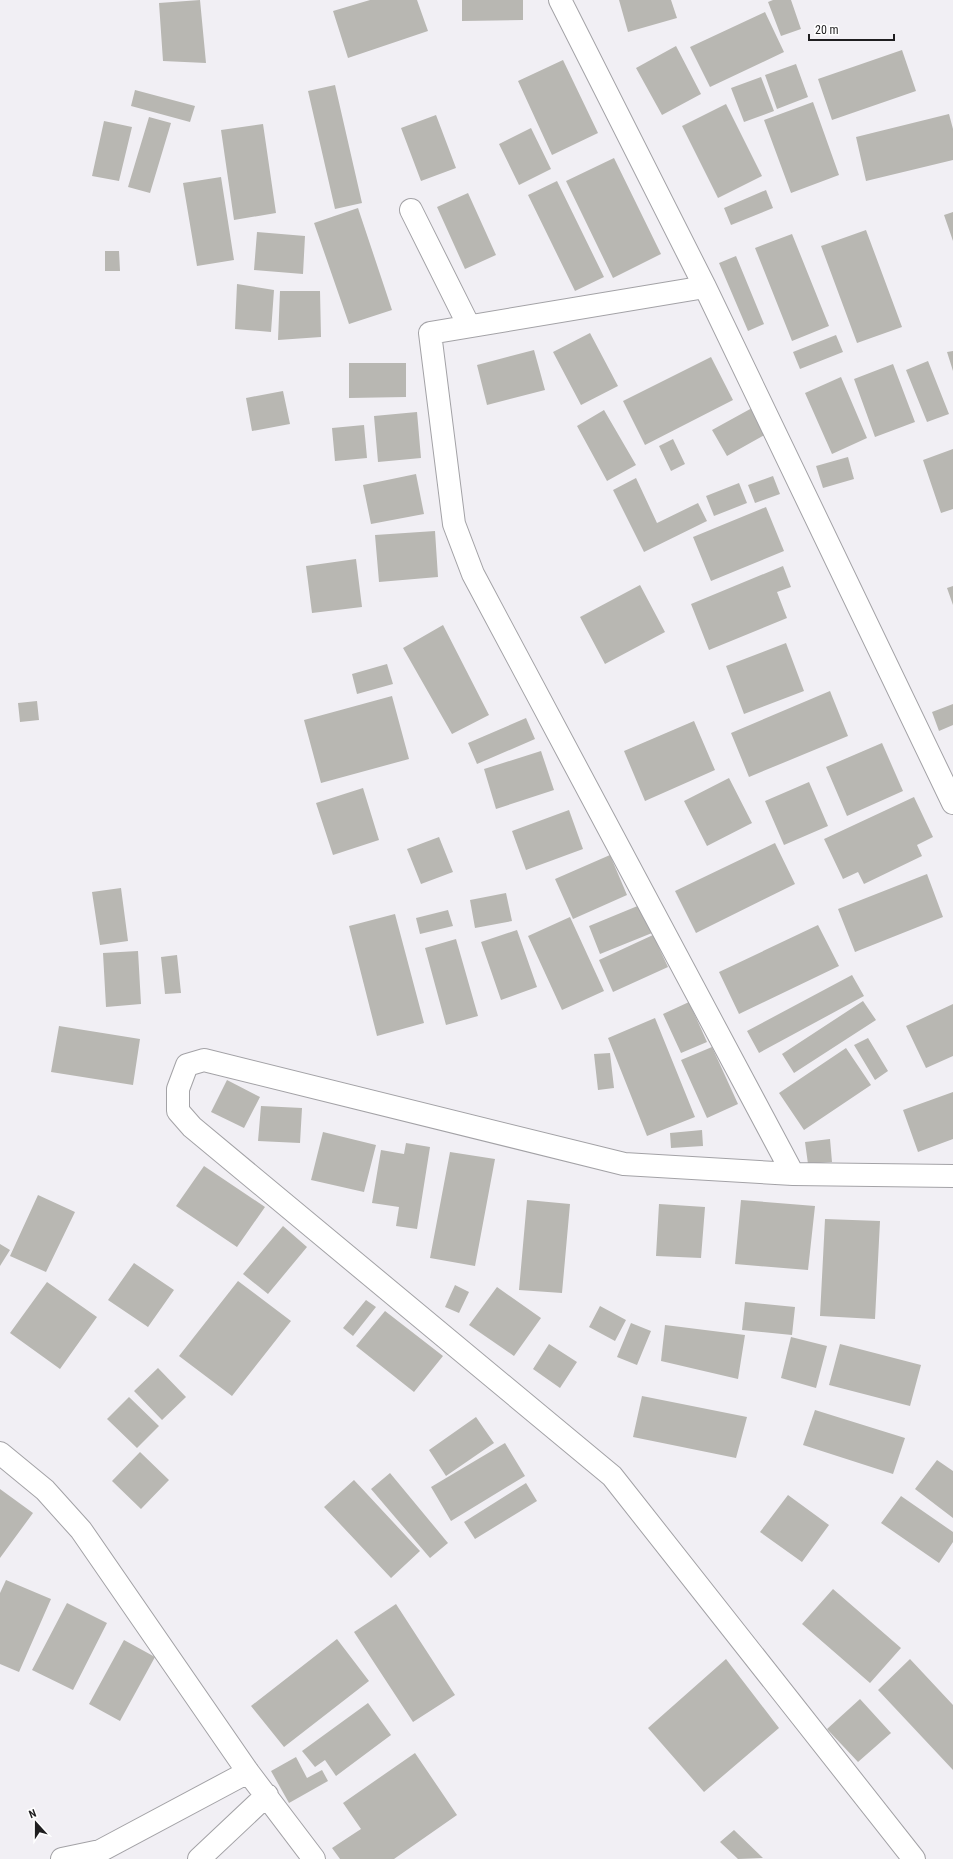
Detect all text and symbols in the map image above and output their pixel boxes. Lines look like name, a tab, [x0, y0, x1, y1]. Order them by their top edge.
scale bar	[809, 16, 894, 42]
text: 20 m	[815, 23, 839, 37]
north arrow	[16, 1803, 56, 1843]
text: N	[27, 1807, 38, 1821]

